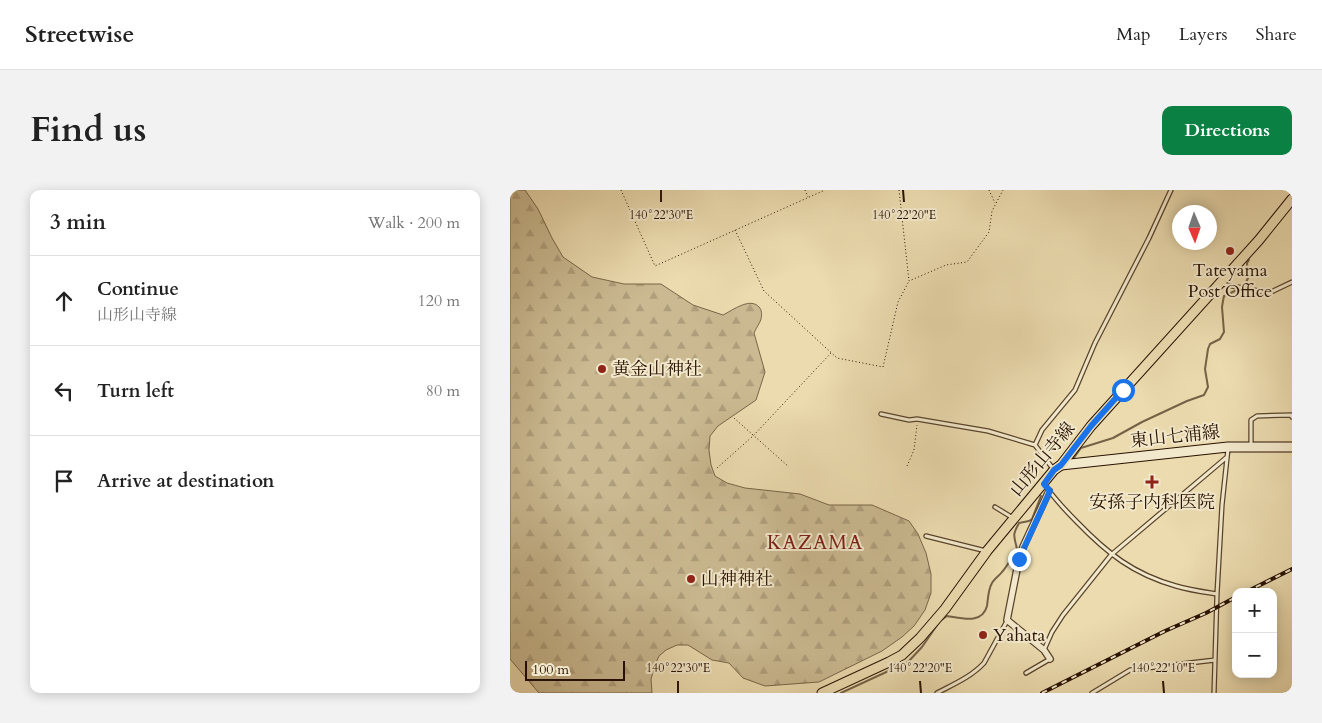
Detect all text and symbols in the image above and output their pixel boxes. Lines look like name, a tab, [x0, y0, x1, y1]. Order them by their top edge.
text: Streetwise	[25, 18, 134, 51]
text: Map	[1116, 22, 1151, 47]
text: Layers	[1179, 22, 1228, 47]
text: Share	[1256, 22, 1297, 47]
text: Find us	[30, 106, 146, 154]
button: Directions	[1162, 106, 1292, 155]
north arrow	[1172, 205, 1217, 250]
text: 140°22'30"E	[629, 207, 693, 223]
text: 140°22'20"E	[872, 207, 936, 223]
text: 3 min	[50, 208, 106, 237]
text: Walk · 200 m	[368, 212, 460, 234]
marker: Tateyama Post Office	[1224, 245, 1236, 257]
place label: Tateyama Post Office	[1188, 258, 1272, 304]
text: Continue	[97, 276, 179, 302]
icon: ahead	[50, 287, 78, 315]
text: 120 m	[418, 290, 460, 312]
text: 山形山寺線	[97, 304, 177, 326]
place label: 黄金山神社	[612, 357, 702, 382]
marker: 黄金山神社	[596, 363, 608, 375]
icon: left	[50, 377, 78, 405]
text: Turn left	[97, 378, 174, 404]
route start	[1112, 379, 1135, 402]
text: 80 m	[426, 380, 460, 402]
street label: 山形山寺線	[1004, 417, 1081, 502]
street label: 東山七浦線	[1129, 419, 1221, 454]
icon: arrive	[50, 467, 78, 495]
text: Arrive at destination	[97, 468, 274, 494]
marker: 安孫子内科医院	[1145, 475, 1159, 489]
place label: 安孫子内科医院	[1089, 490, 1215, 515]
district label: KAZAMA	[767, 529, 863, 556]
route end	[1008, 548, 1031, 571]
place label: 山神神社	[701, 567, 773, 592]
marker: 山神神社	[685, 573, 697, 585]
map controls	[1232, 588, 1277, 678]
button: +	[1232, 588, 1277, 633]
place label: Yahata	[993, 623, 1046, 648]
marker: Yahata	[977, 629, 989, 641]
button: −	[1232, 633, 1277, 678]
scale bar	[525, 658, 625, 681]
text: 100 m	[532, 660, 569, 679]
text: 140°22'30"E	[646, 660, 710, 676]
text: 140°22'20"E	[888, 660, 952, 676]
text: 140°22'10"E	[1131, 660, 1195, 676]

